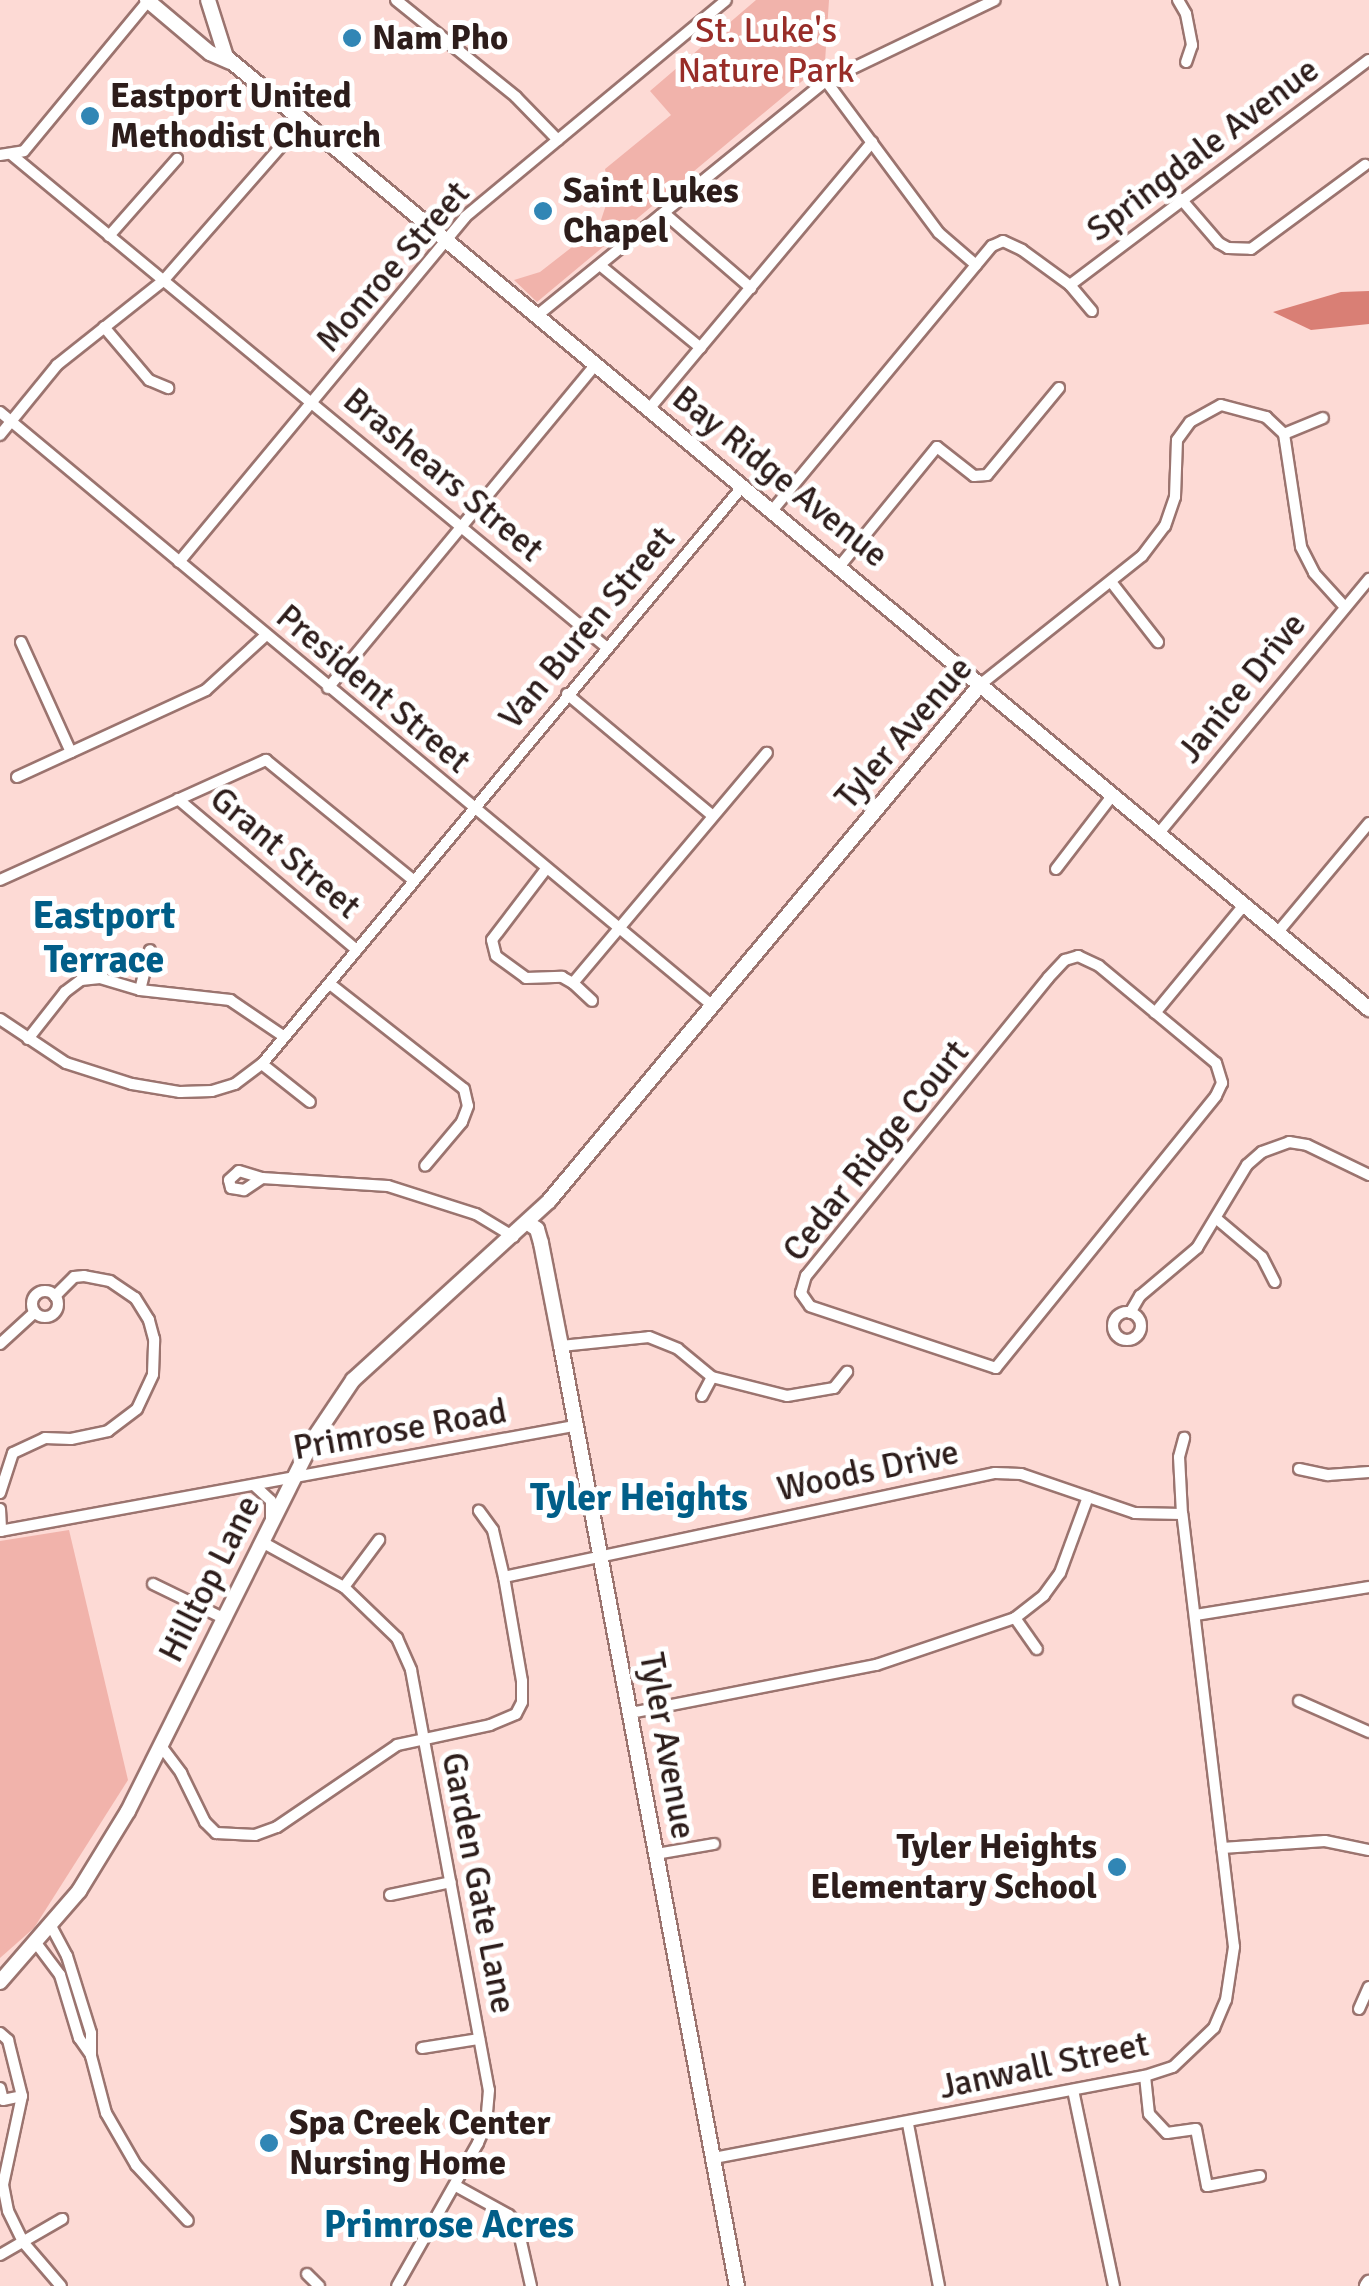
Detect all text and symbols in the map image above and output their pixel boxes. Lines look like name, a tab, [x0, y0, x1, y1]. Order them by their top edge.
park label: St. Luke's Nature Park	[677, 10, 855, 92]
place label: Nam Pho	[372, 17, 508, 59]
marker: Nam Pho	[341, 27, 363, 49]
street label: Springdale Avenue	[1079, 49, 1327, 251]
place label: Eastport United Methodist Church	[110, 75, 381, 157]
marker: Eastport United Methodist Church	[79, 105, 101, 127]
place label: Saint Lukes Chapel	[563, 170, 739, 252]
street label: Monroe Street	[307, 173, 479, 361]
marker: Saint Lukes Chapel	[532, 200, 554, 222]
street label: Bay Ridge Avenue	[664, 377, 896, 577]
street label: Brashears Street	[335, 379, 551, 571]
street label: Van Buren Street	[490, 518, 684, 738]
street label: President Street	[267, 596, 479, 782]
street label: Janice Drive	[1169, 604, 1315, 772]
street label: Tyler Avenue	[826, 648, 982, 818]
street label: Grant Street	[201, 778, 369, 928]
district label: Eastport Terrace	[32, 893, 176, 982]
street label: Cedar Ridge Court	[774, 1032, 978, 1270]
street label: Primrose Road	[290, 1391, 510, 1469]
street label: Woods Drive	[773, 1431, 963, 1511]
district label: Tyler Heights	[530, 1475, 748, 1521]
street label: Hilltop Lane	[150, 1489, 270, 1669]
street label: Tyler Avenue	[630, 1649, 704, 1843]
street label: Garden Gate Lane	[432, 1749, 524, 2017]
place label: Tyler Heights Elementary School	[810, 1826, 1097, 1908]
marker: Tyler Heights Elementary School	[1106, 1856, 1128, 1878]
street label: Janwall Street	[936, 2023, 1152, 2109]
place label: Spa Creek Center Nursing Home	[289, 2102, 550, 2184]
marker: Spa Creek Center Nursing Home	[258, 2132, 280, 2154]
district label: Primrose Acres	[324, 2202, 574, 2248]

